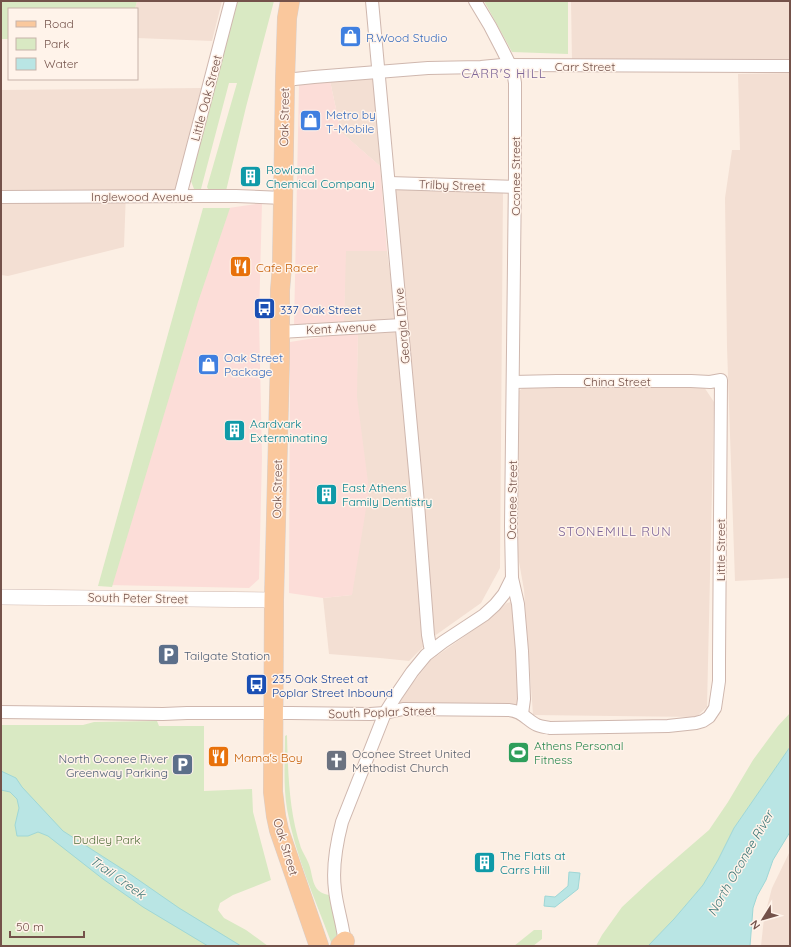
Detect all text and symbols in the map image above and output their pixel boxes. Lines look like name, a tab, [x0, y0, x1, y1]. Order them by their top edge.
legend	[8, 8, 138, 80]
text: Road	[44, 16, 74, 31]
shop icon: R.Wood Studio	[337, 24, 363, 50]
place label: R.Wood Studio	[366, 30, 447, 45]
text: Park	[44, 36, 69, 51]
street label: Little Oak Street	[187, 53, 225, 143]
text: Water	[44, 56, 79, 71]
street label: Carr Street	[555, 59, 615, 74]
district label: CARR'S HILL	[461, 65, 547, 81]
street label: Oak Street	[276, 87, 292, 147]
place label: Metro by T-Mobile	[326, 107, 376, 136]
shop icon: Metro by T-Mobile	[298, 108, 324, 134]
street label: Oconee Street	[508, 136, 523, 216]
place label: Rowland Chemical Company	[266, 162, 375, 191]
building icon: Rowland Chemical Company	[238, 163, 264, 189]
street label: Trilby Street	[418, 176, 486, 194]
street label: Inglewood Avenue	[91, 189, 193, 204]
restaurant icon: Cafe Racer	[227, 254, 253, 280]
place label: Cafe Racer	[256, 260, 318, 275]
street label: Georgia Drive	[391, 287, 413, 365]
bus stop icon: 337 Oak Street	[252, 296, 278, 322]
place label: 337 Oak Street	[280, 302, 361, 317]
street label: Kent Avenue	[306, 319, 377, 337]
place label: Oak Street Package	[224, 350, 283, 379]
shop icon: Oak Street Package	[196, 351, 222, 377]
street label: China Street	[583, 374, 651, 389]
place label: Aardvark Exterminating	[250, 416, 327, 445]
building icon: Aardvark Exterminating	[221, 417, 247, 443]
street label: Oak Street	[269, 459, 285, 519]
street label: Oconee Street	[504, 460, 520, 540]
place label: East Athens Family Dentistry	[342, 480, 432, 509]
building icon: East Athens Family Dentistry	[314, 481, 340, 507]
street label: Little Street	[713, 519, 728, 581]
district label: STONEMILL RUN	[558, 523, 672, 539]
street label: South Peter Street	[88, 590, 188, 606]
parking icon: Tailgate Station	[156, 642, 182, 668]
place label: Tailgate Station	[184, 648, 270, 663]
place label: 235 Oak Street at Poplar Street Inbound	[272, 671, 393, 700]
bus stop icon: 235 Oak Street at Poplar Street Inbound	[243, 672, 269, 698]
street label: South Poplar Street	[328, 703, 436, 721]
place label: Athens Personal Fitness	[534, 738, 624, 767]
sports icon: Athens Personal Fitness	[506, 739, 532, 765]
restaurant icon: Mama's Boy	[205, 744, 231, 770]
place label: Oconee Street United Methodist Church	[352, 746, 471, 775]
church icon: Oconee Street United Methodist Church	[323, 747, 349, 773]
place label: Mama's Boy	[234, 750, 303, 765]
place label: North Oconee River Greenway Parking	[58, 751, 168, 780]
parking icon: North Oconee River Greenway Parking	[170, 752, 196, 778]
water label: North Oconee River	[703, 806, 778, 918]
street label: Oak Street	[270, 817, 302, 877]
park label: Dudley Park	[73, 832, 141, 847]
place label: The Flats at Carrs Hill	[500, 848, 566, 877]
building icon: The Flats at Carrs Hill	[471, 849, 497, 875]
water label: Trail Creek	[87, 852, 150, 902]
north arrow	[743, 899, 783, 939]
scale bar	[10, 913, 84, 939]
text: N	[747, 918, 763, 932]
text: 50 m	[16, 919, 44, 934]

